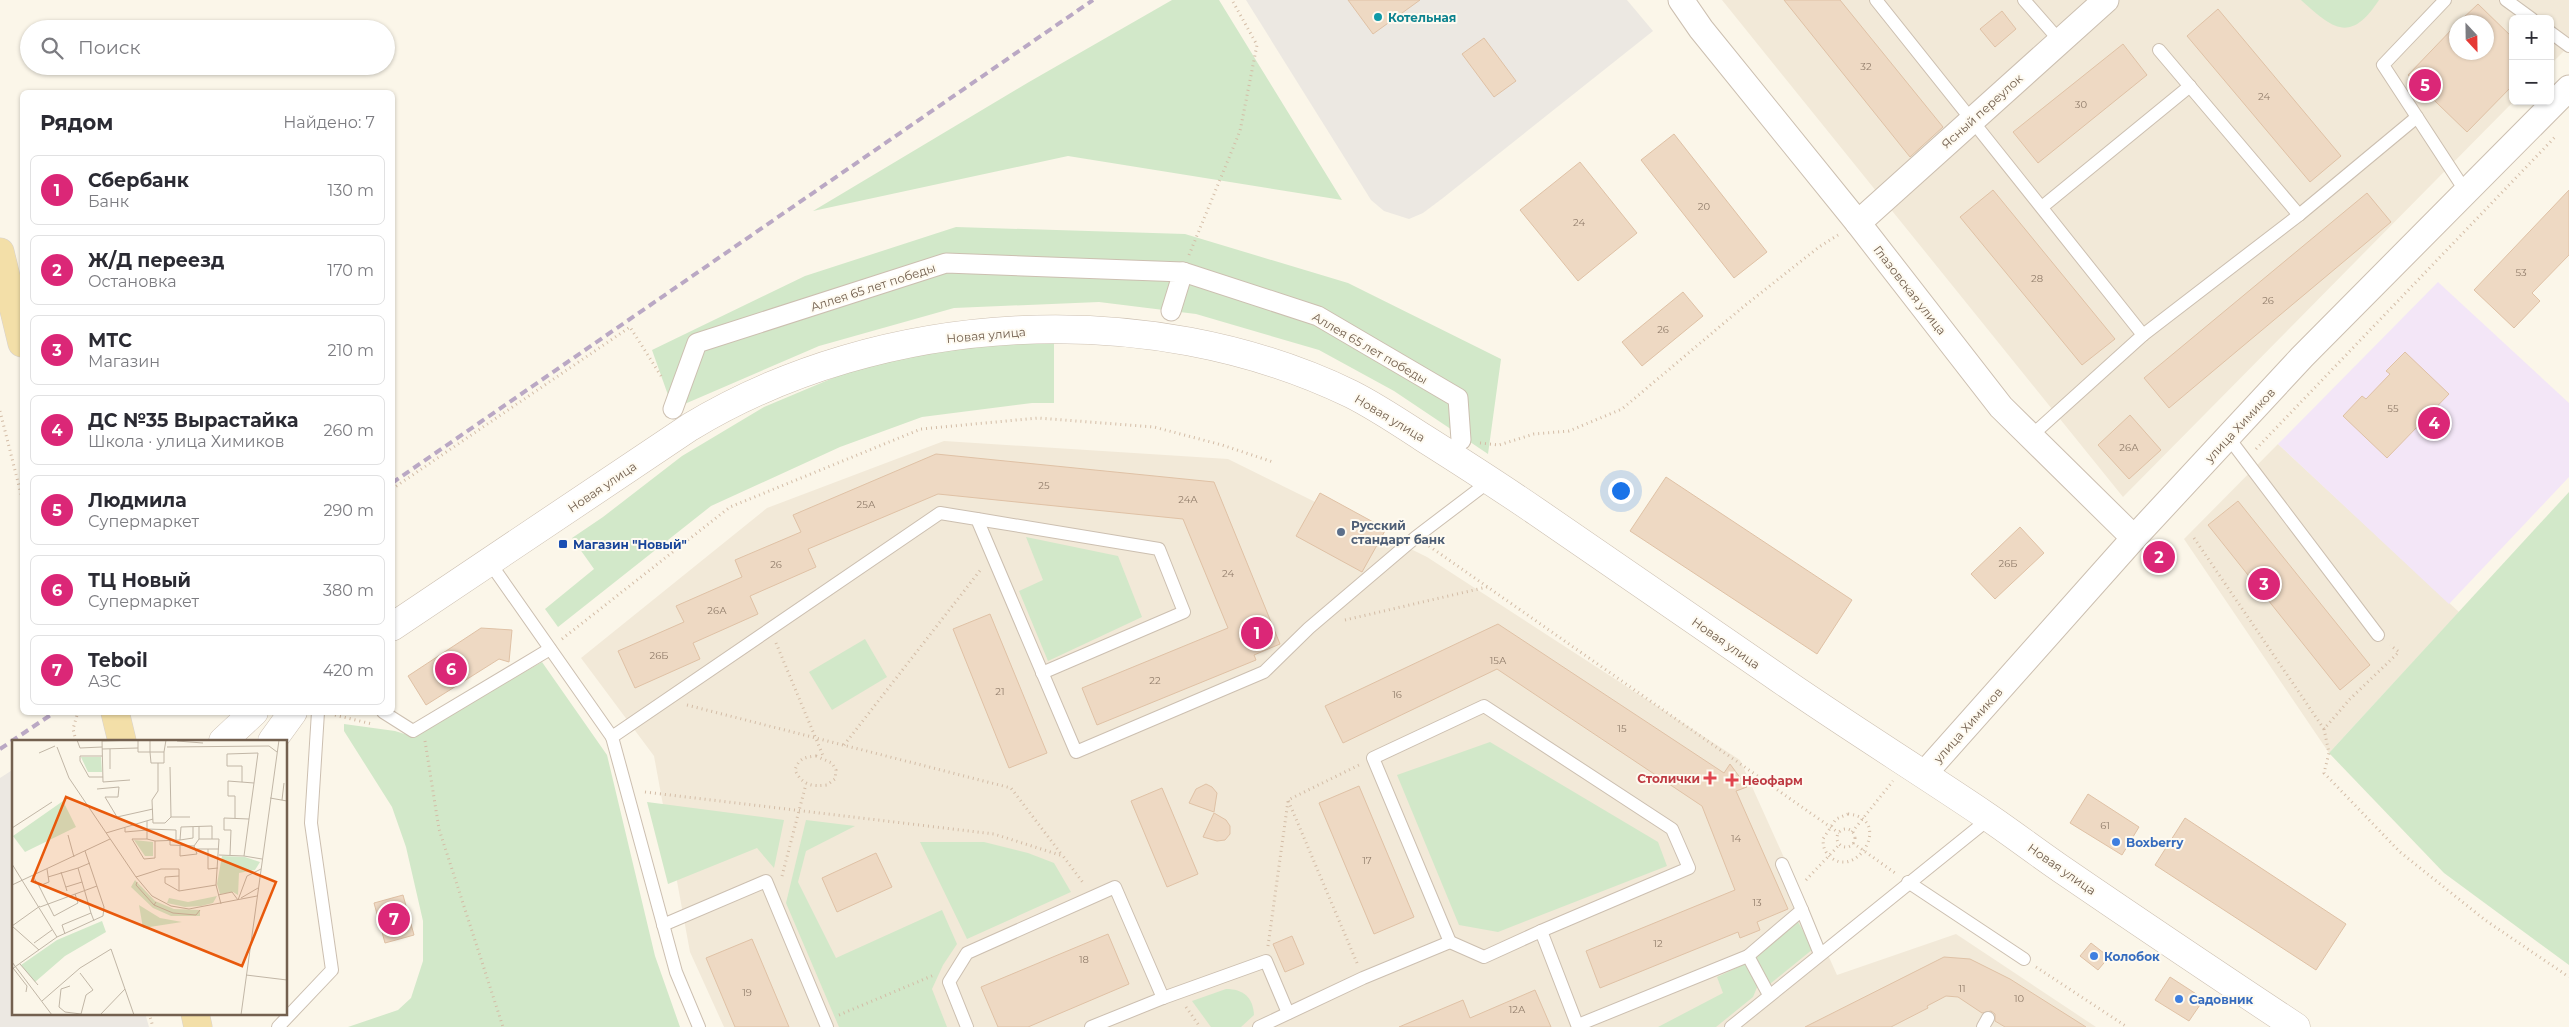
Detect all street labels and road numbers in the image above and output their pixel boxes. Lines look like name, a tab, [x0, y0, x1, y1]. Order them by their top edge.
street label: Ясный переулок	[1938, 71, 2026, 151]
street label: Глазовская улица	[1870, 242, 1950, 338]
street label: Аллея 65 лет победы	[809, 260, 937, 314]
street label: Аллея 65 лет победы	[1310, 309, 1430, 387]
street label: Новая улица	[946, 324, 1026, 346]
street label: улица Химиков	[2201, 385, 2278, 466]
street label: Новая улица	[1352, 391, 1428, 445]
street label: Новая улица	[565, 459, 639, 515]
street label: Новая улица	[1689, 614, 1763, 672]
street label: улица Химиков	[1930, 684, 2006, 766]
street label: Новая улица	[2025, 840, 2099, 898]

